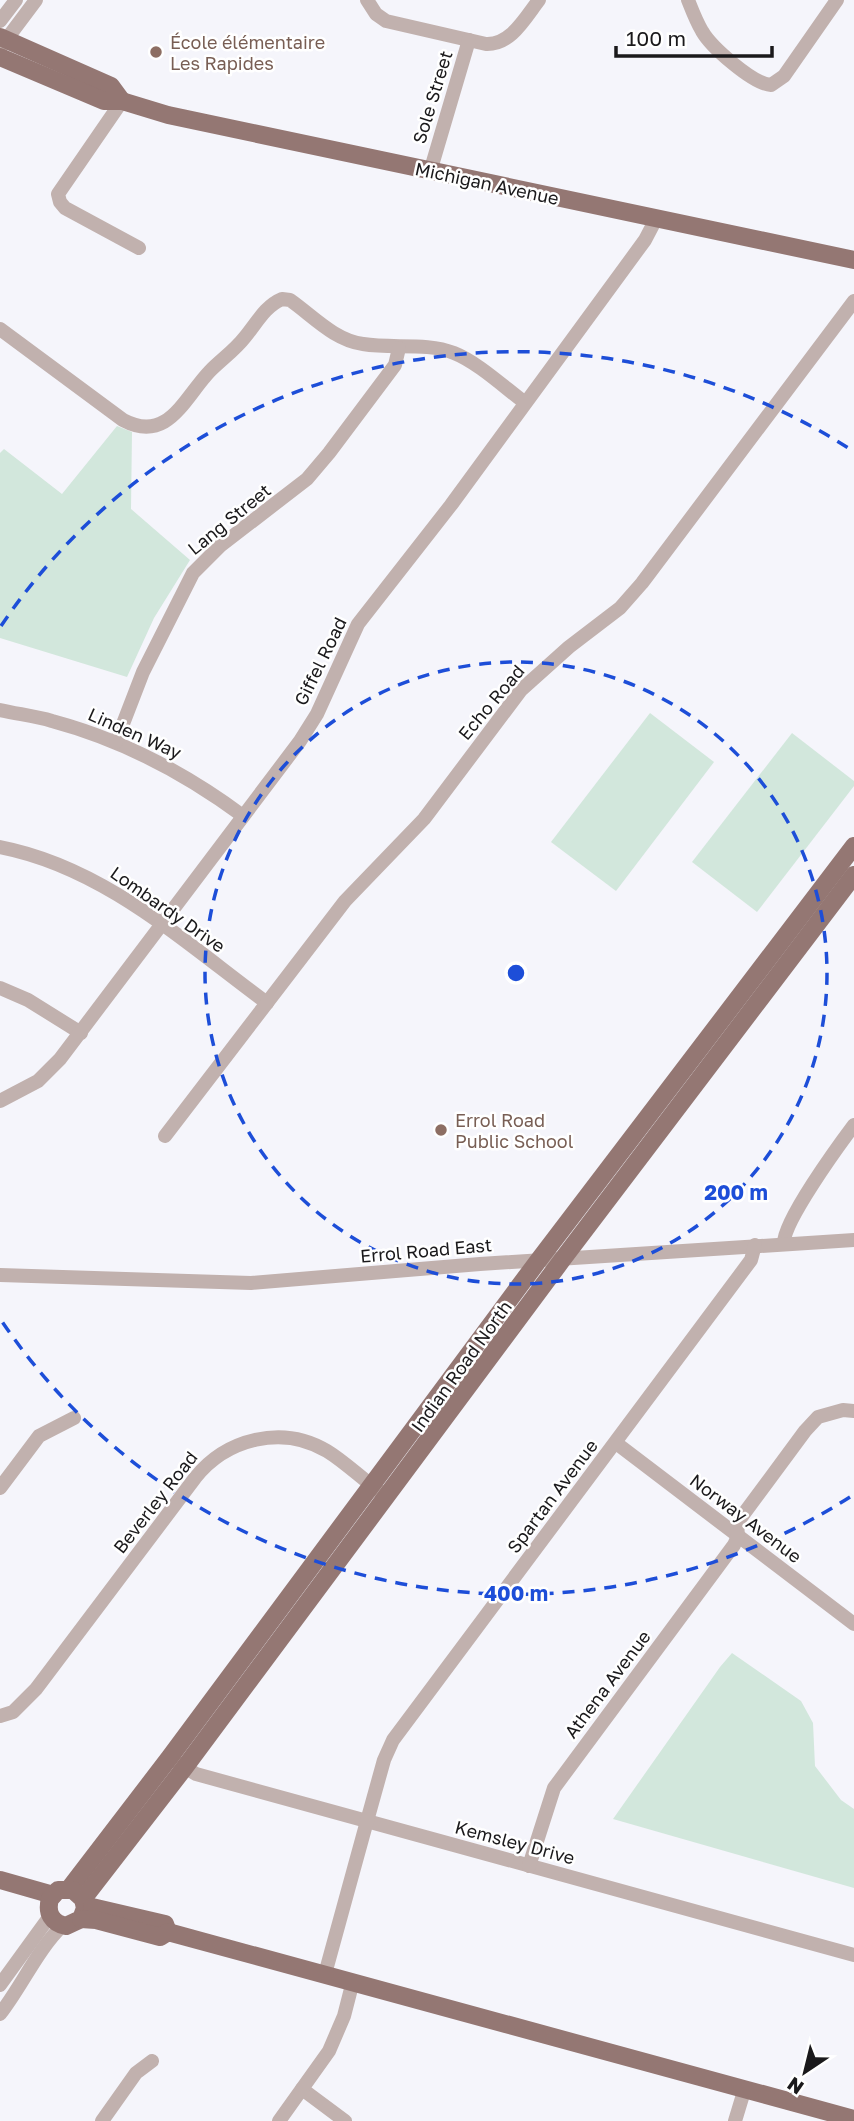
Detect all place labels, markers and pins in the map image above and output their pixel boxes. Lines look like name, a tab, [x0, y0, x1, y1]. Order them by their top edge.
place label: École élémentaire Les Rapides	[170, 31, 325, 74]
marker: École élémentaire Les Rapides	[148, 44, 164, 60]
centre of rings	[504, 961, 528, 985]
place label: Errol Road Public School	[455, 1109, 574, 1152]
marker: Errol Road Public School	[433, 1122, 449, 1138]

